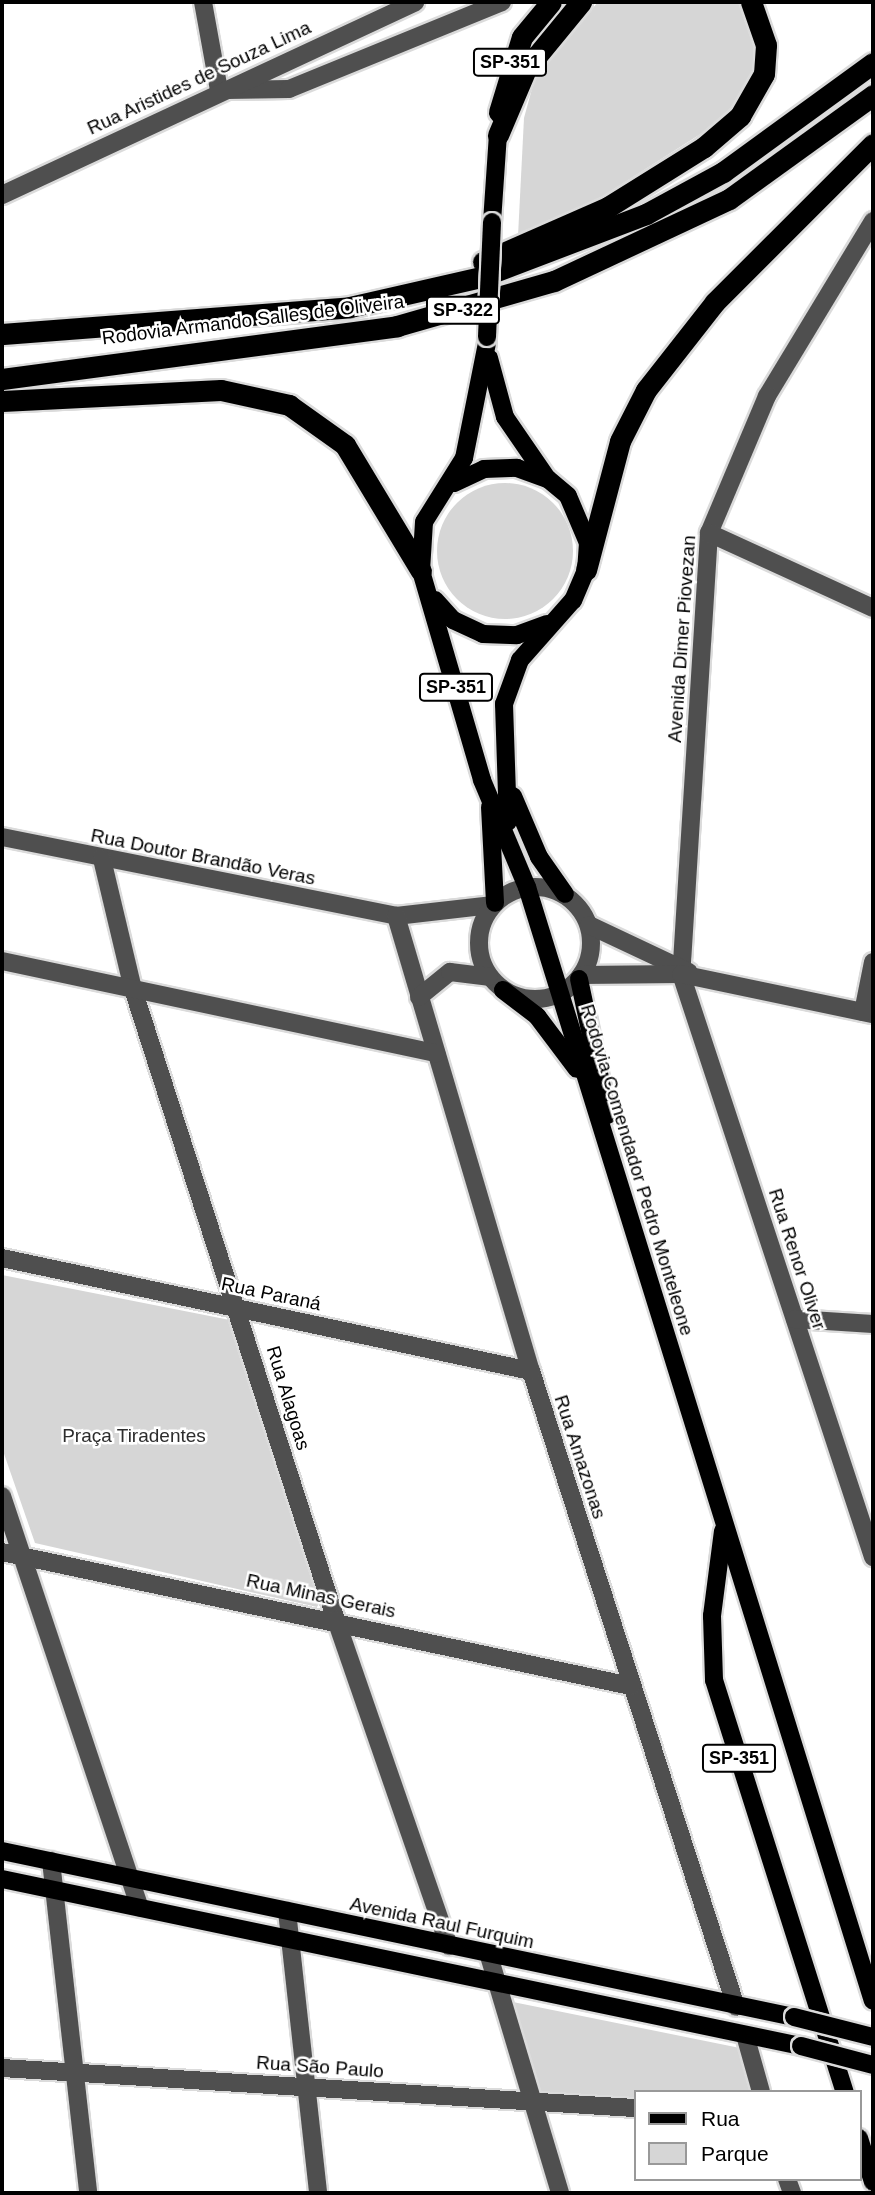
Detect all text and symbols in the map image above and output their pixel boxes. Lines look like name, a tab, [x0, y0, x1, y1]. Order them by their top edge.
street label: Rua Aristides de Souza Lima	[83, 16, 315, 140]
road number: SP-351	[472, 48, 548, 76]
street label: Rodovia Armando Salles de Oliveira	[100, 290, 406, 350]
road number: SP-322	[424, 296, 502, 324]
street label: Avenida Dimer Piovezan	[663, 535, 701, 743]
road number: SP-351	[418, 672, 494, 702]
street label: Rua Doutor Brandão Veras	[89, 824, 317, 890]
street label: Rodovia Comendador Pedro Monteleone	[576, 1002, 698, 1338]
street label: Rua Renor Oliver	[763, 1186, 831, 1332]
street label: Rua Paraná	[219, 1272, 323, 1316]
street label: Rua Alagoas	[261, 1343, 315, 1453]
street label: Rua Amazonas	[549, 1392, 611, 1522]
park label: Praça Tiradentes	[62, 1425, 206, 1447]
street label: Rua Minas Gerais	[244, 1569, 398, 1623]
road number: SP-351	[700, 1744, 778, 1772]
street label: Avenida Raul Furquim	[348, 1892, 536, 1954]
street label: Rua São Paulo	[255, 2051, 385, 2083]
legend	[634, 2090, 861, 2181]
text: Rua	[701, 2107, 740, 2130]
text: Parque	[701, 2142, 769, 2165]

